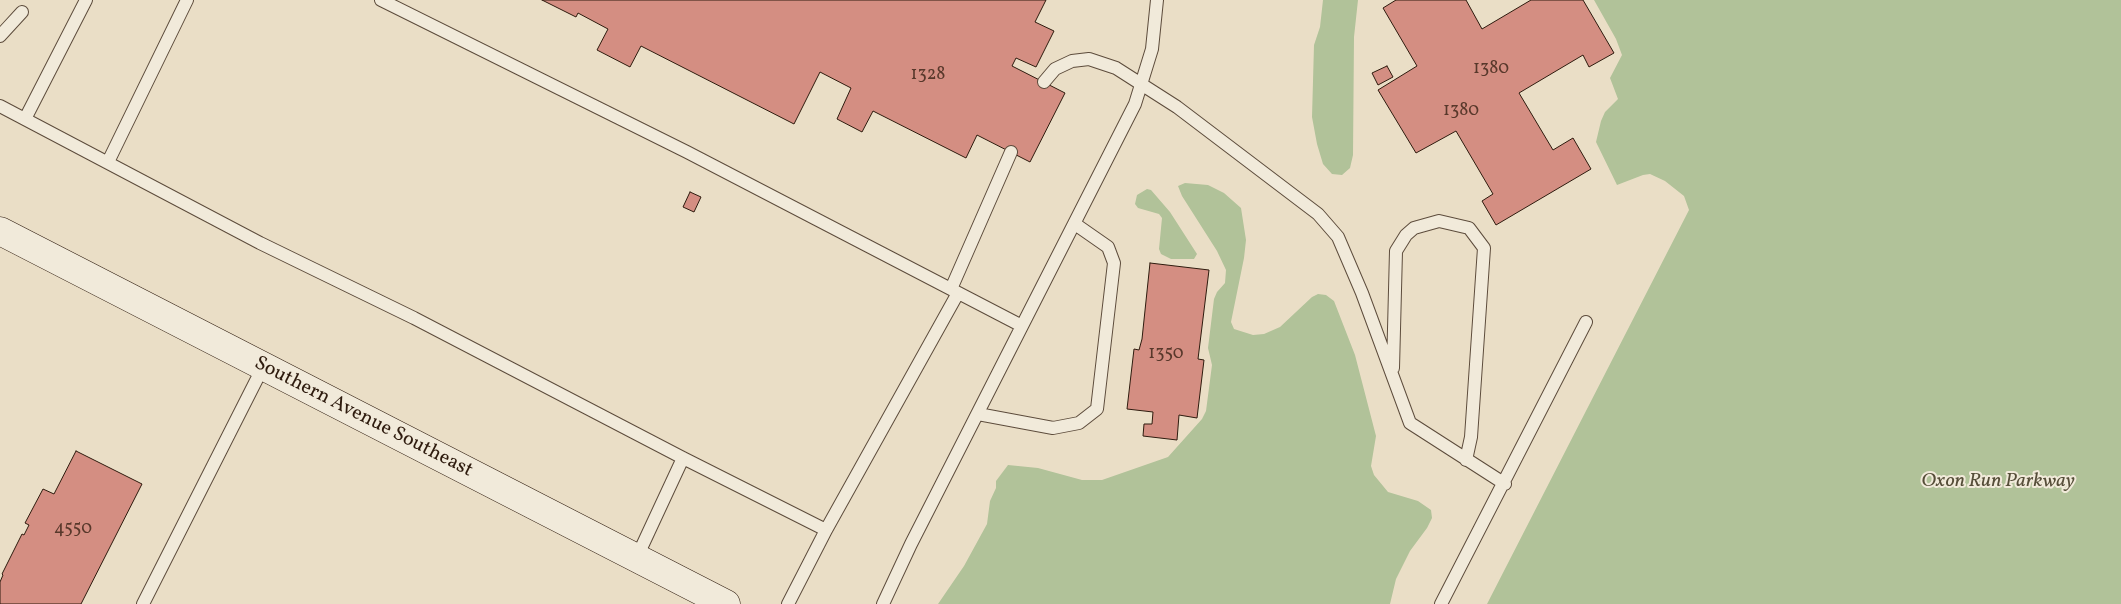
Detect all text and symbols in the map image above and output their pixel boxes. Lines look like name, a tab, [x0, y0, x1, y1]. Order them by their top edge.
house number: 1380	[1473, 59, 1509, 81]
house number: 1328	[910, 65, 946, 87]
house number: 1380	[1443, 101, 1479, 123]
house number: 1350	[1148, 344, 1184, 366]
street label: Southern Avenue Southeast	[250, 352, 476, 484]
park label: Oxon Run Parkway	[1921, 470, 2075, 494]
house number: 4550	[54, 519, 92, 541]

